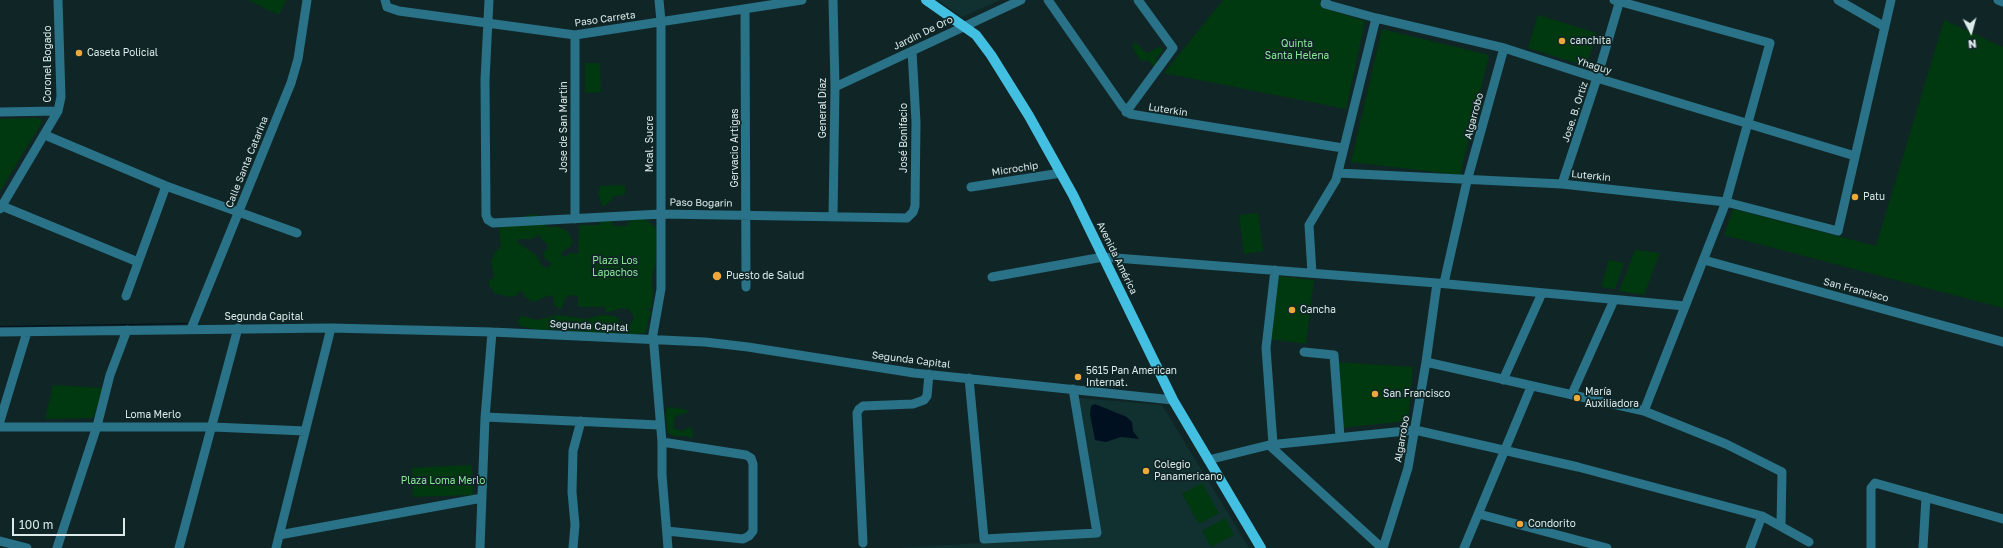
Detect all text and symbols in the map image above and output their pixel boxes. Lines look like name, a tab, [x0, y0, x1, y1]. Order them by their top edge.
street label: Paso Carreta	[574, 9, 636, 29]
north arrow	[1951, 12, 1991, 52]
street label: Jardin De Oro	[891, 13, 955, 53]
street label: Coronel Bogado	[42, 26, 54, 102]
place label: canchita	[1570, 35, 1611, 47]
marker: canchita	[1557, 36, 1567, 46]
park label: Quinta Santa Helena	[1265, 38, 1329, 62]
text: N	[1967, 38, 1977, 51]
place label: Caseta Policial	[87, 47, 158, 59]
marker: Caseta Policial	[74, 48, 84, 58]
street label: Yhaguy	[1575, 55, 1613, 77]
street label: General Díaz	[817, 78, 829, 138]
street label: Jose. B. Ortiz	[1560, 80, 1590, 144]
street label: Jose de San Martin	[558, 81, 570, 173]
street label: Algarrobo	[1462, 92, 1486, 140]
street label: Luterkin	[1147, 101, 1189, 119]
street label: José Bonifacio	[898, 103, 910, 173]
street label: Gervacio Artigas	[729, 108, 741, 188]
street label: Calle Santa Catarina	[223, 114, 271, 210]
street label: Mcal. Sucre	[644, 116, 656, 172]
street label: Microchip	[991, 159, 1039, 179]
street label: Luterkin	[1571, 168, 1611, 184]
place label: Patu	[1863, 191, 1885, 203]
marker: Patu	[1850, 192, 1860, 202]
street label: Paso Bogarin	[669, 196, 733, 210]
street label: Avenida América	[1094, 220, 1140, 296]
park label: Plaza Los Lapachos	[592, 255, 638, 278]
marker: Puesto de Salud	[711, 270, 723, 282]
place label: Puesto de Salud	[726, 270, 804, 282]
street label: San Francisco	[1822, 276, 1890, 304]
place label: Cancha	[1300, 304, 1336, 316]
marker: Cancha	[1287, 305, 1297, 315]
street label: Segunda Capital	[225, 311, 303, 323]
street label: Segunda Capital	[549, 318, 629, 334]
street label: Segunda Capital	[871, 349, 951, 371]
place label: 5615 Pan American Internat.	[1086, 365, 1177, 388]
marker: 5615 Pan American Internat.	[1073, 372, 1083, 382]
place label: María Auxiliadora	[1585, 386, 1639, 410]
place label: San Francisco	[1383, 388, 1450, 400]
marker: San Francisco	[1370, 389, 1380, 399]
marker: María Auxiliadora	[1572, 393, 1582, 403]
street label: Loma Merlo	[125, 409, 181, 421]
street label: Algarrobo	[1392, 415, 1412, 463]
place label: Colegio Panamericano	[1154, 459, 1222, 482]
marker: Colegio Panamericano	[1141, 466, 1151, 476]
park label: Plaza Loma Merlo	[401, 475, 485, 487]
scale bar	[14, 510, 127, 536]
text: 100 m	[19, 517, 53, 532]
place label: Condorito	[1528, 518, 1576, 530]
marker: Condorito	[1515, 519, 1525, 529]

